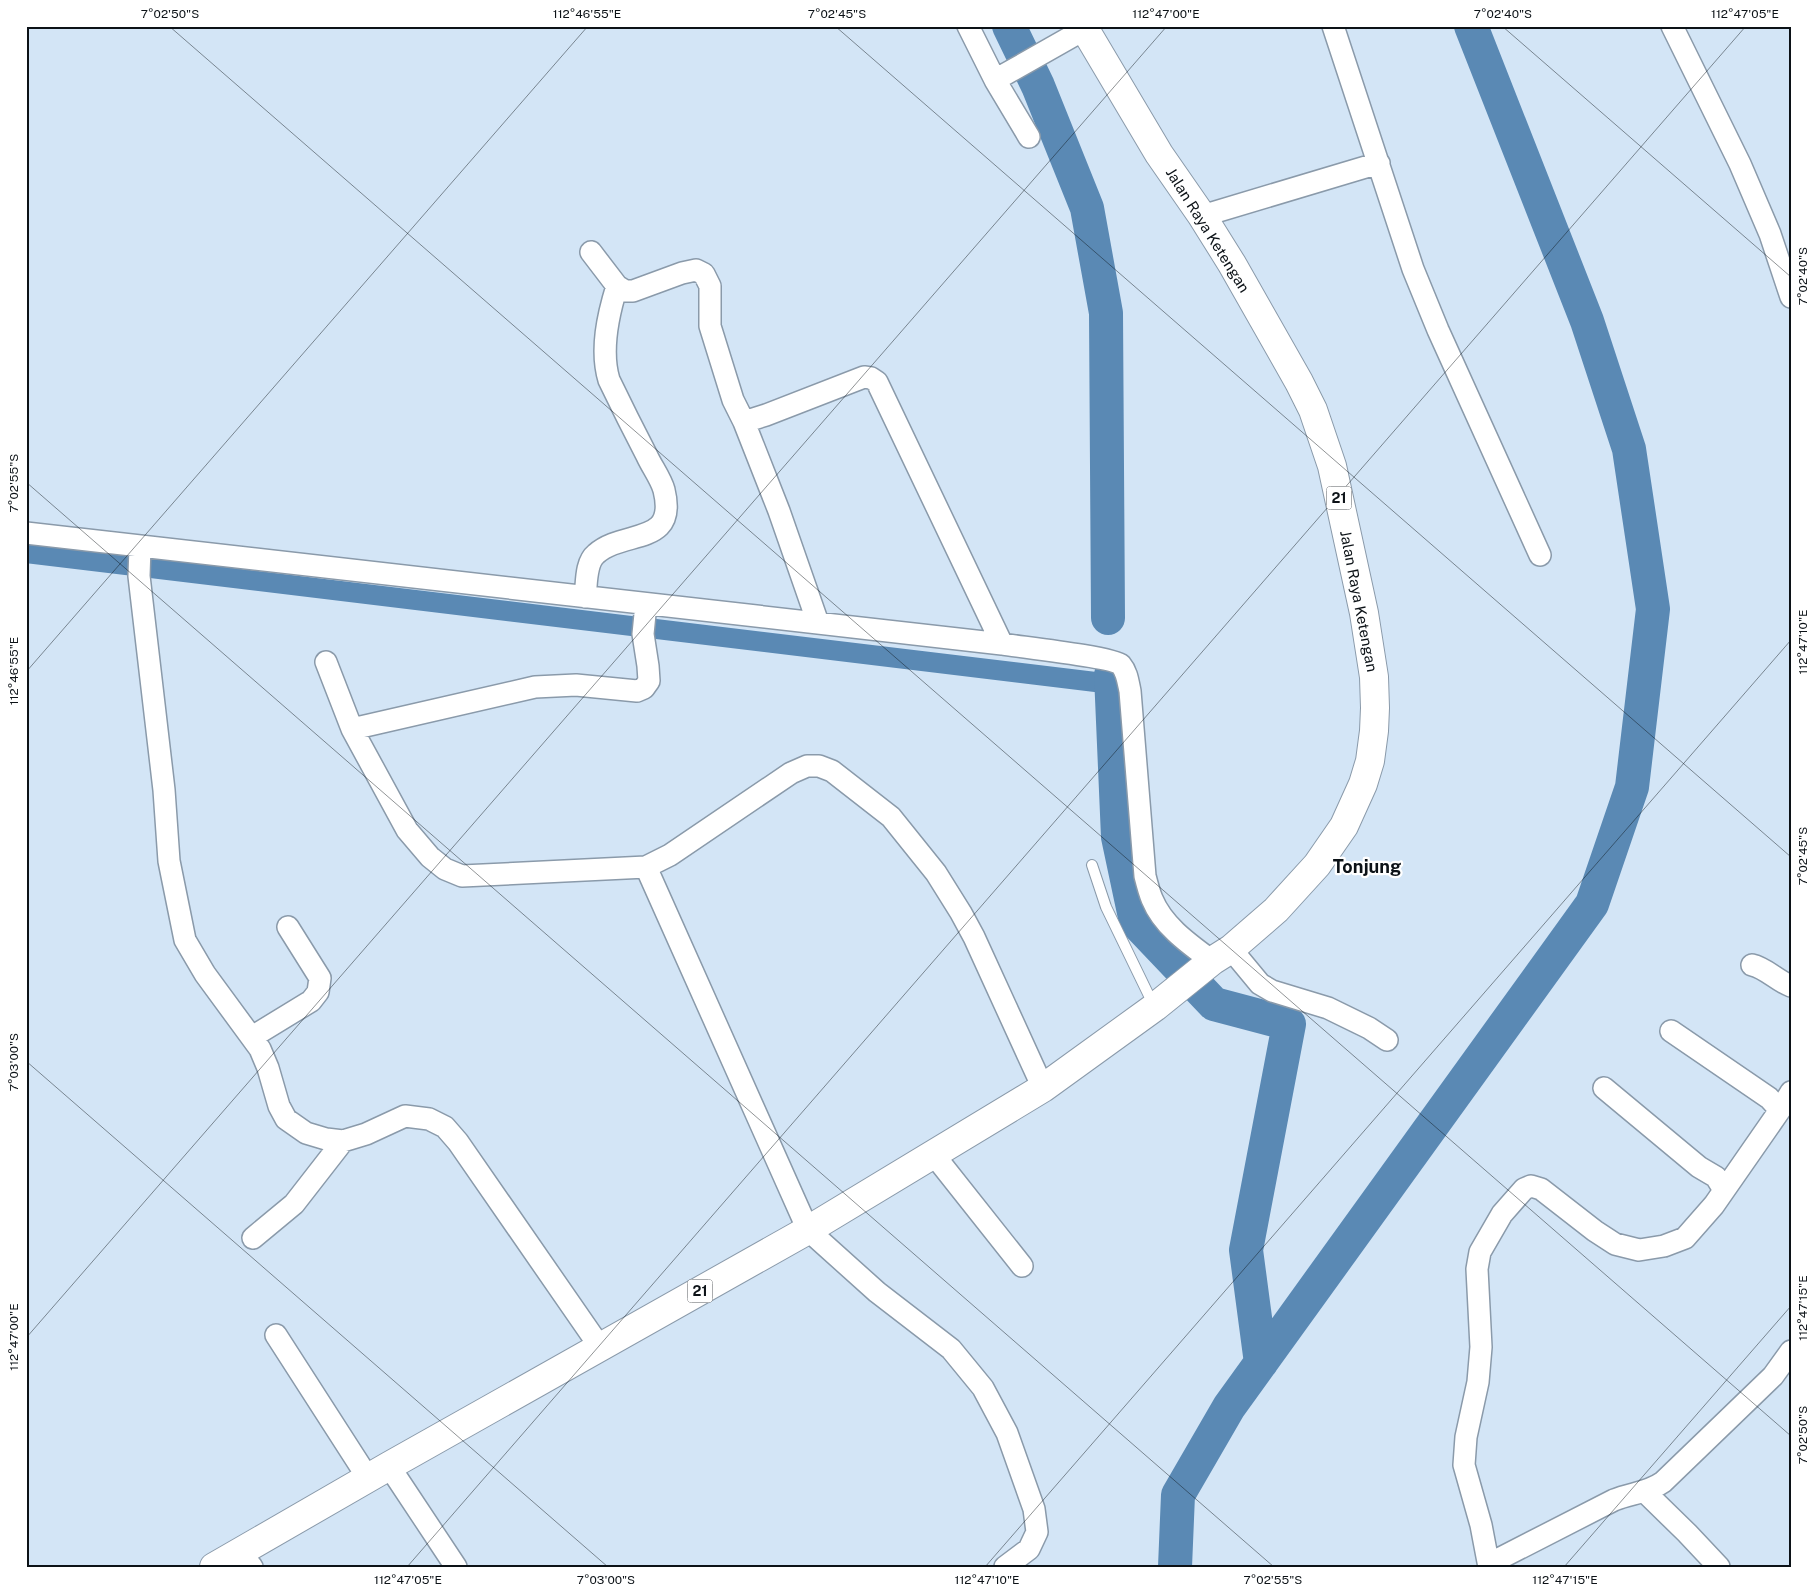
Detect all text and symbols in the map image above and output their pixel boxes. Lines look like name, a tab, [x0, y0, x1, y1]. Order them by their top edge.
text: 7°02'50"S	[141, 7, 199, 21]
text: 112°46'55"E	[553, 7, 621, 21]
text: 7°02'45"S	[808, 7, 866, 21]
text: 112°47'00"E	[1132, 7, 1200, 21]
text: 7°02'40"S	[1474, 7, 1532, 21]
text: 112°47'05"E	[1711, 7, 1779, 21]
street label: Jalan Raya Ketengan	[1163, 165, 1253, 295]
text: 7°02'40"S	[1796, 247, 1810, 305]
text: 7°02'55"S	[7, 454, 21, 512]
road number: 21	[1326, 486, 1352, 509]
street label: Jalan Raya Ketengan	[1337, 529, 1381, 673]
text: 112°47'10"E	[1796, 610, 1810, 674]
text: 112°46'55"E	[7, 637, 21, 705]
text: 7°02'45"S	[1796, 827, 1810, 885]
district label: Tonjung	[1333, 856, 1401, 877]
text: 7°03'00"S	[7, 1033, 21, 1091]
text: 112°47'15"E	[1796, 1275, 1810, 1341]
road number: 21	[688, 1280, 712, 1302]
text: 112°47'00"E	[7, 1303, 21, 1371]
text: 7°02'50"S	[1796, 1406, 1810, 1464]
text: 112°47'05"E	[374, 1573, 442, 1587]
text: 7°03'00"S	[577, 1573, 635, 1587]
text: 112°47'10"E	[955, 1573, 1019, 1587]
text: 7°02'55"S	[1244, 1573, 1302, 1587]
text: 112°47'15"E	[1532, 1573, 1598, 1587]

